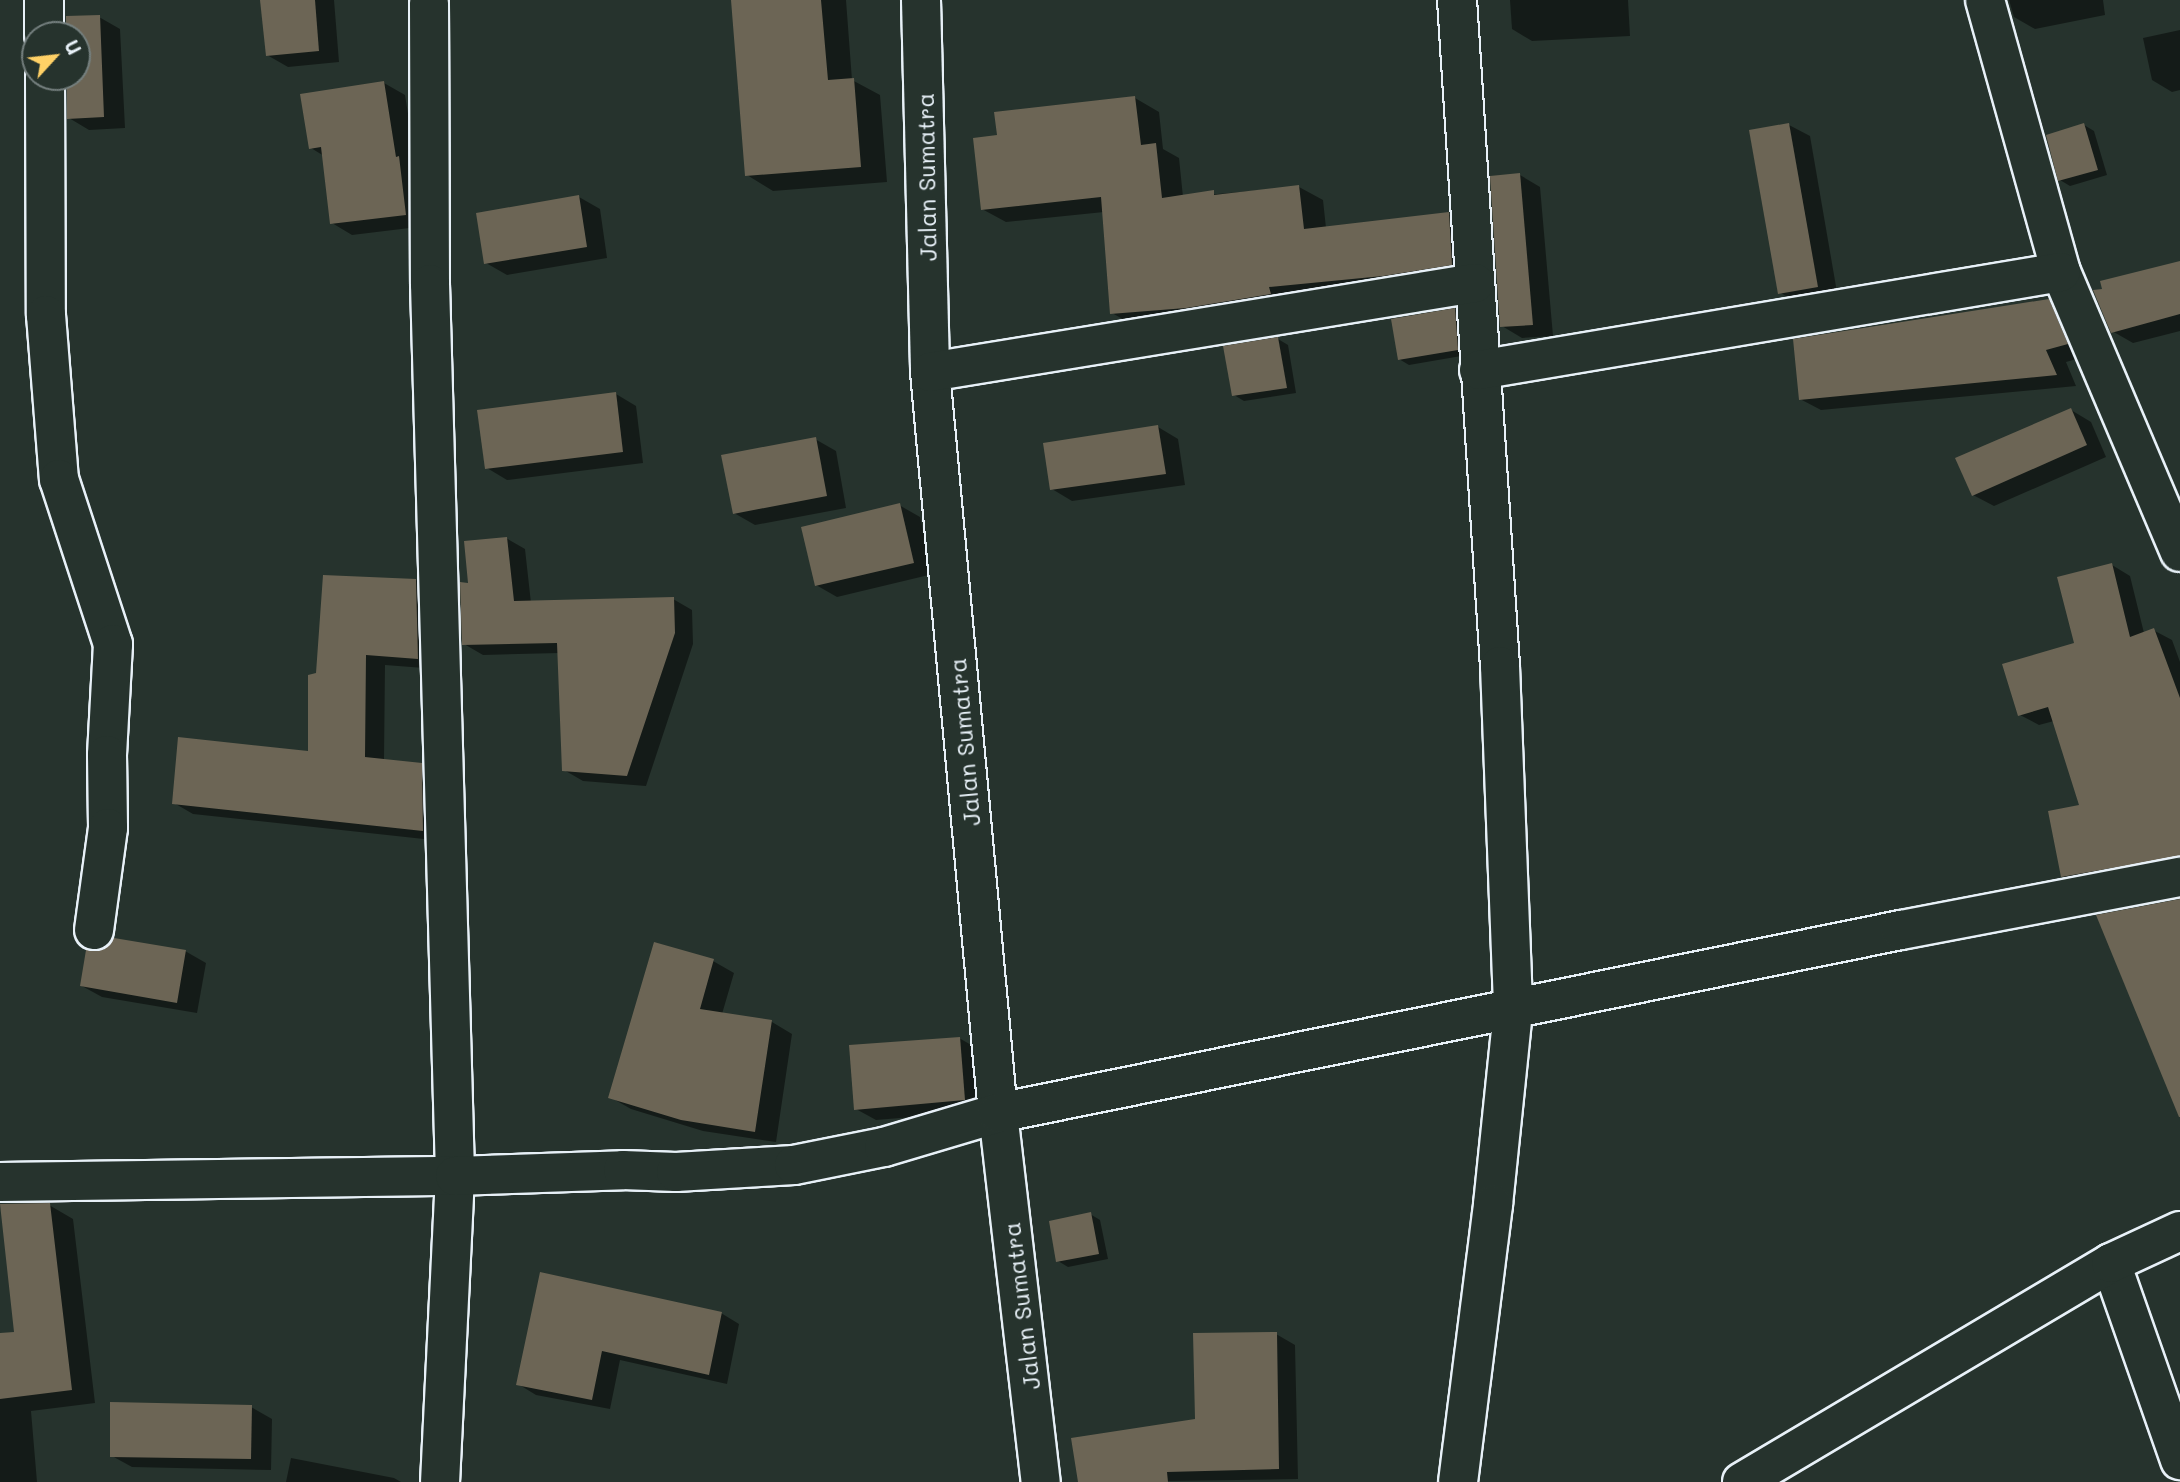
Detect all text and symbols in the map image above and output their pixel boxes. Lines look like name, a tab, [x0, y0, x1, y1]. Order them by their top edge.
north arrow	[21, 21, 91, 91]
text: U	[59, 35, 88, 59]
street label: Jalan Sumatra	[910, 93, 942, 261]
street label: Jalan Sumatra	[942, 657, 986, 827]
street label: Jalan Sumatra	[996, 1221, 1046, 1391]

